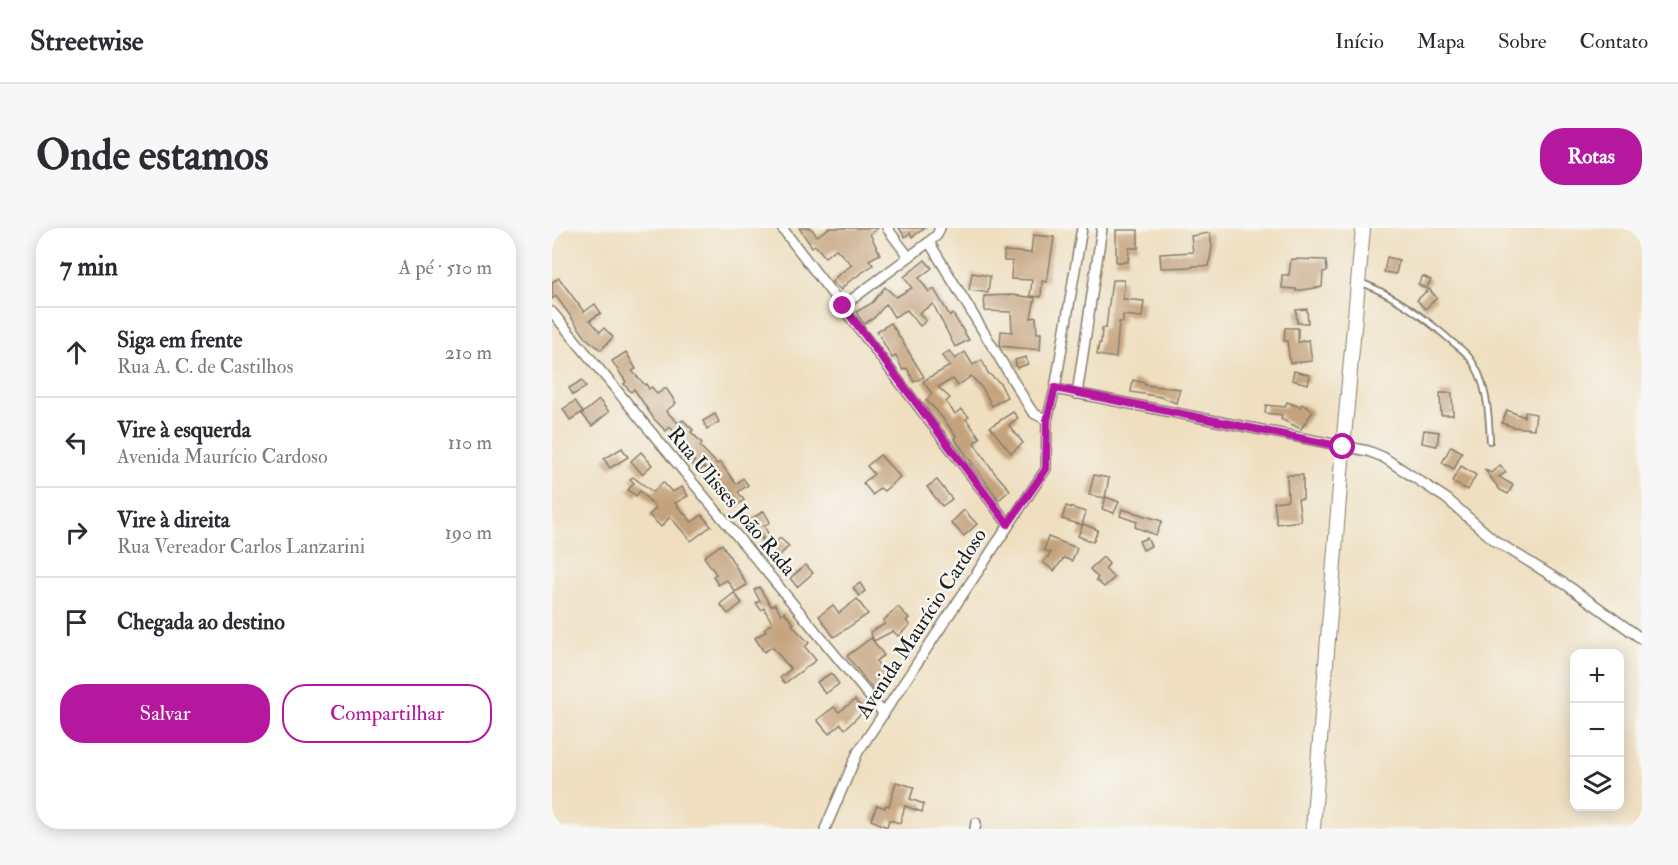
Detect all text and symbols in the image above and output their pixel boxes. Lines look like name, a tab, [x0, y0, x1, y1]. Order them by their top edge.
text: Streetwise	[30, 24, 144, 59]
text: Início	[1335, 28, 1384, 55]
text: Mapa	[1417, 28, 1465, 55]
text: Sobre	[1498, 28, 1547, 55]
text: Contato	[1580, 28, 1648, 55]
button: Rotas	[1540, 128, 1642, 185]
text: Onde estamos	[36, 130, 269, 182]
text: 7 min	[60, 251, 118, 283]
text: A pé · 510 m	[398, 255, 492, 280]
route end	[829, 292, 855, 318]
text: Siga em frente	[117, 326, 242, 354]
icon: ahead	[60, 336, 93, 369]
text: 210 m	[445, 340, 492, 365]
text: Rua A. C. de Castilhos	[117, 354, 293, 379]
text: Vire à esquerda	[117, 416, 251, 444]
street label: Rua Ulisses João Rada	[661, 421, 802, 582]
icon: left	[60, 426, 93, 459]
text: 110 m	[448, 430, 492, 455]
route start	[1329, 433, 1355, 459]
text: Avenida Maurício Cardoso	[117, 444, 328, 469]
text: Vire à direita	[117, 506, 230, 534]
icon: right	[60, 516, 93, 549]
text: 190 m	[445, 520, 492, 545]
street label: Avenida Maurício Cardoso	[849, 523, 993, 724]
text: Rua Vereador Carlos Lanzarini	[117, 534, 365, 559]
icon: arrive	[60, 606, 93, 639]
text: Chegada ao destino	[117, 608, 285, 636]
map controls	[1570, 649, 1624, 811]
button: +	[1570, 649, 1624, 703]
button: Salvar	[60, 684, 270, 743]
button: Compartilhar	[282, 684, 492, 743]
button: −	[1570, 703, 1624, 757]
button: layers	[1570, 757, 1624, 811]

